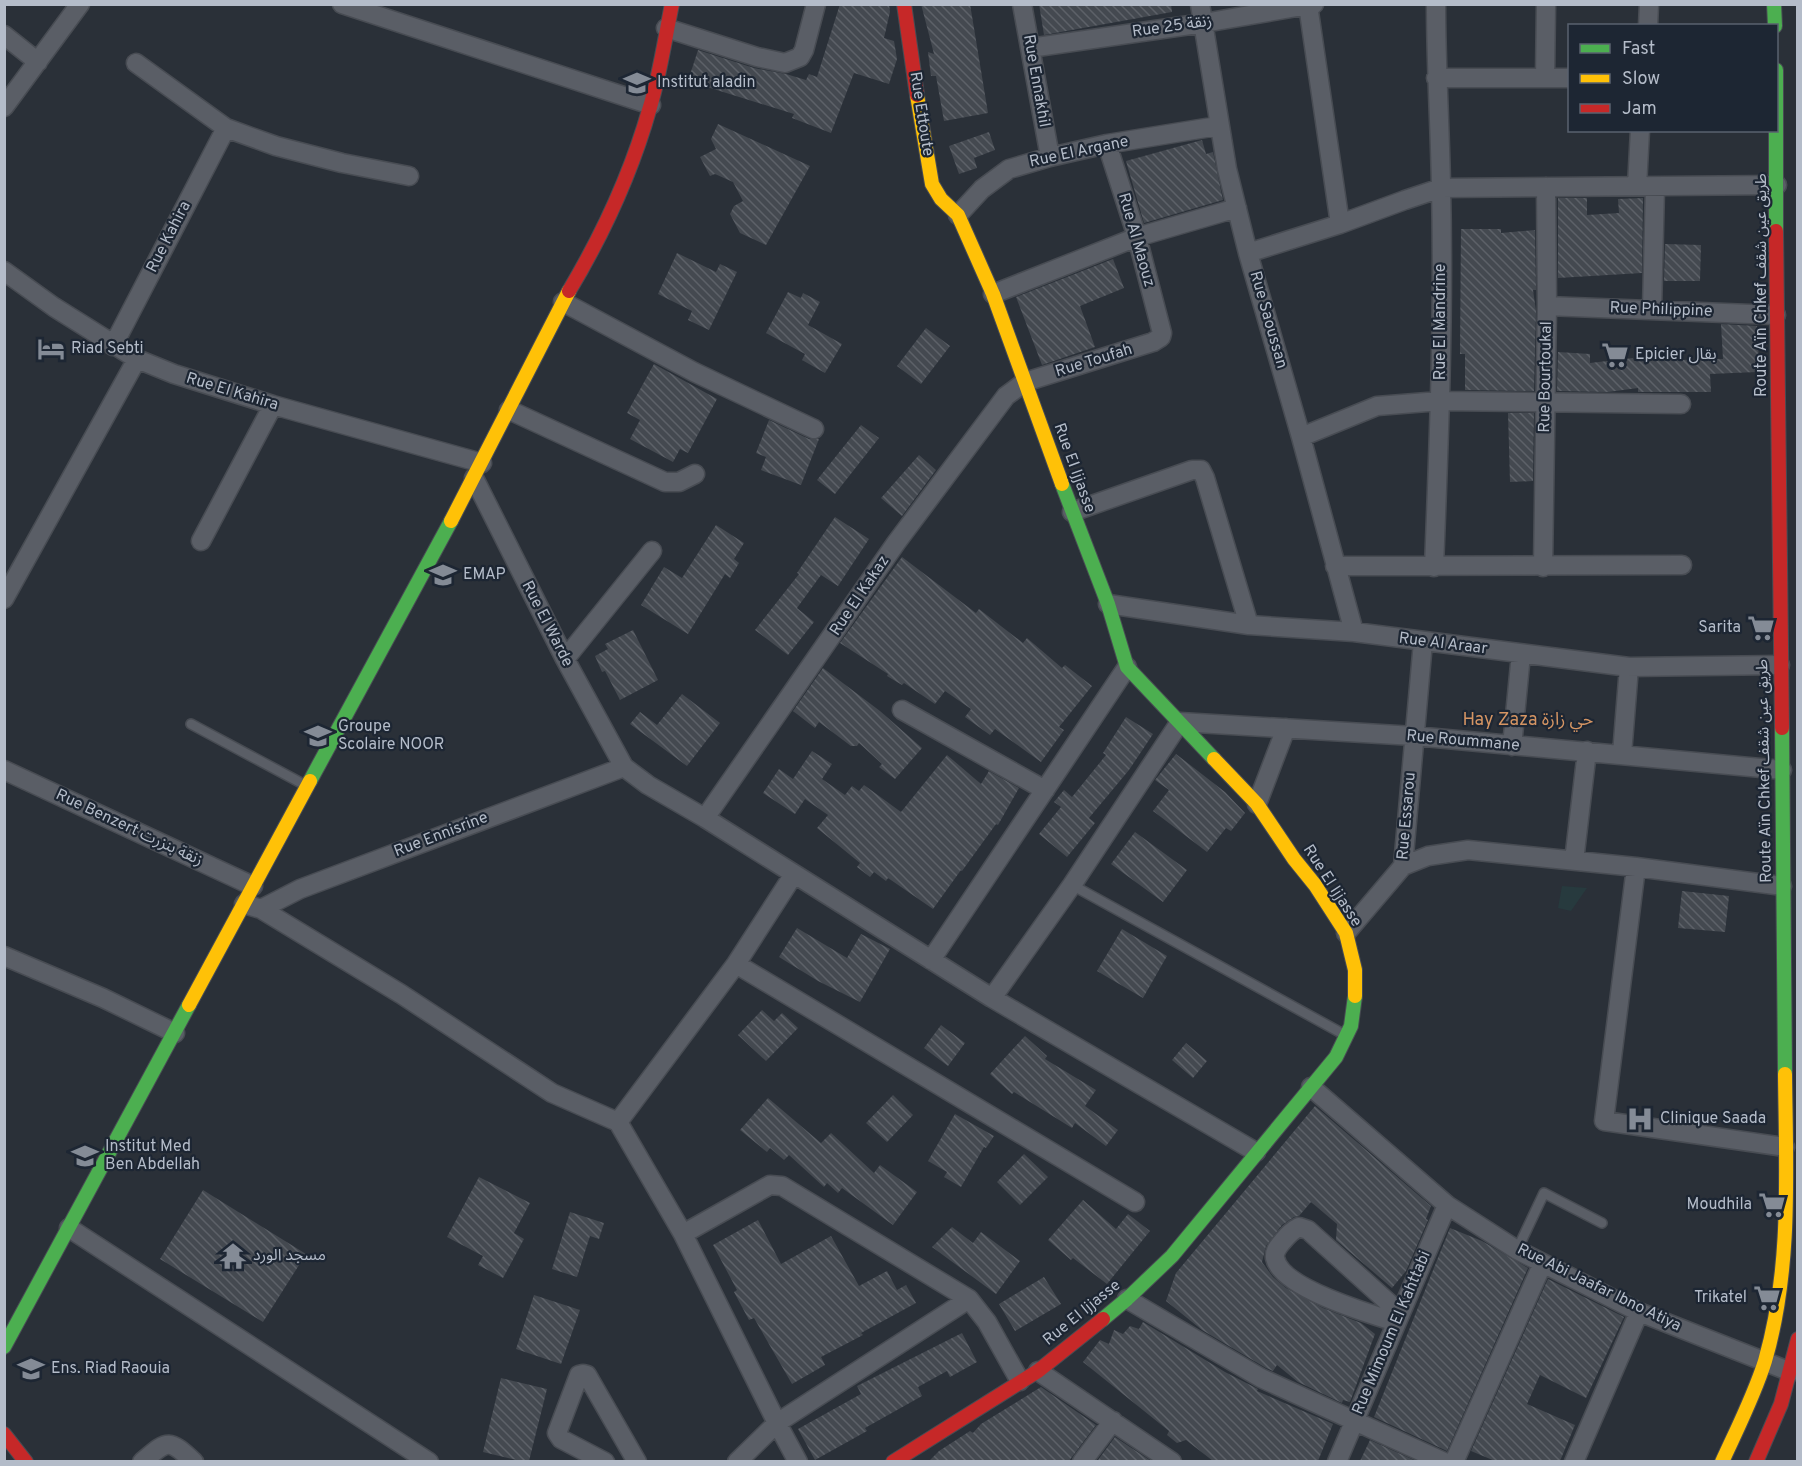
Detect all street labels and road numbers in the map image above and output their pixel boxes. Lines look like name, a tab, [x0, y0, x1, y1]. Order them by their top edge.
street label: Rue 25 زنقة	[1131, 11, 1213, 43]
street label: Rue Ennakhil	[1018, 33, 1054, 129]
street label: Rue Ettoute	[904, 70, 938, 158]
street label: Rue El Argane	[1028, 132, 1130, 172]
street label: Route Aïn Chkef طريق عين شقف	[1752, 173, 1772, 397]
street label: Rue Al Maouz	[1113, 191, 1159, 289]
street label: Rue Kahira	[142, 198, 196, 276]
street label: Rue El Mandrine	[1431, 264, 1451, 380]
street label: Rue Saoussan	[1245, 269, 1291, 371]
street label: Rue Philippine	[1609, 298, 1713, 322]
street label: Rue Bourtoukal	[1535, 321, 1557, 433]
street label: Rue Toufah	[1053, 340, 1135, 382]
street label: Rue El Kahira	[183, 368, 281, 416]
street label: Rue El Ijjasse	[1049, 420, 1099, 516]
street label: Rue El Kakaz	[826, 552, 894, 640]
street label: Rue El Warde	[517, 578, 577, 670]
street label: Rue Al Araar	[1397, 629, 1489, 659]
street label: Route Aïn Chkef طريق عين شقف	[1753, 659, 1777, 883]
street label: Rue Roummane	[1405, 726, 1521, 756]
street label: Rue Essarou	[1393, 771, 1421, 861]
street label: Rue Benzert زنقة بنزرت	[52, 785, 206, 871]
street label: Rue Ennisrine	[391, 808, 491, 862]
street label: Rue El Ijjasse	[1298, 841, 1366, 931]
street label: Rue Abi Jaafar Ibno Atiya	[1514, 1240, 1684, 1336]
street label: Rue Mimoum El Kahttabi	[1348, 1248, 1436, 1418]
street label: Rue El Ijjasse	[1039, 1276, 1125, 1350]

